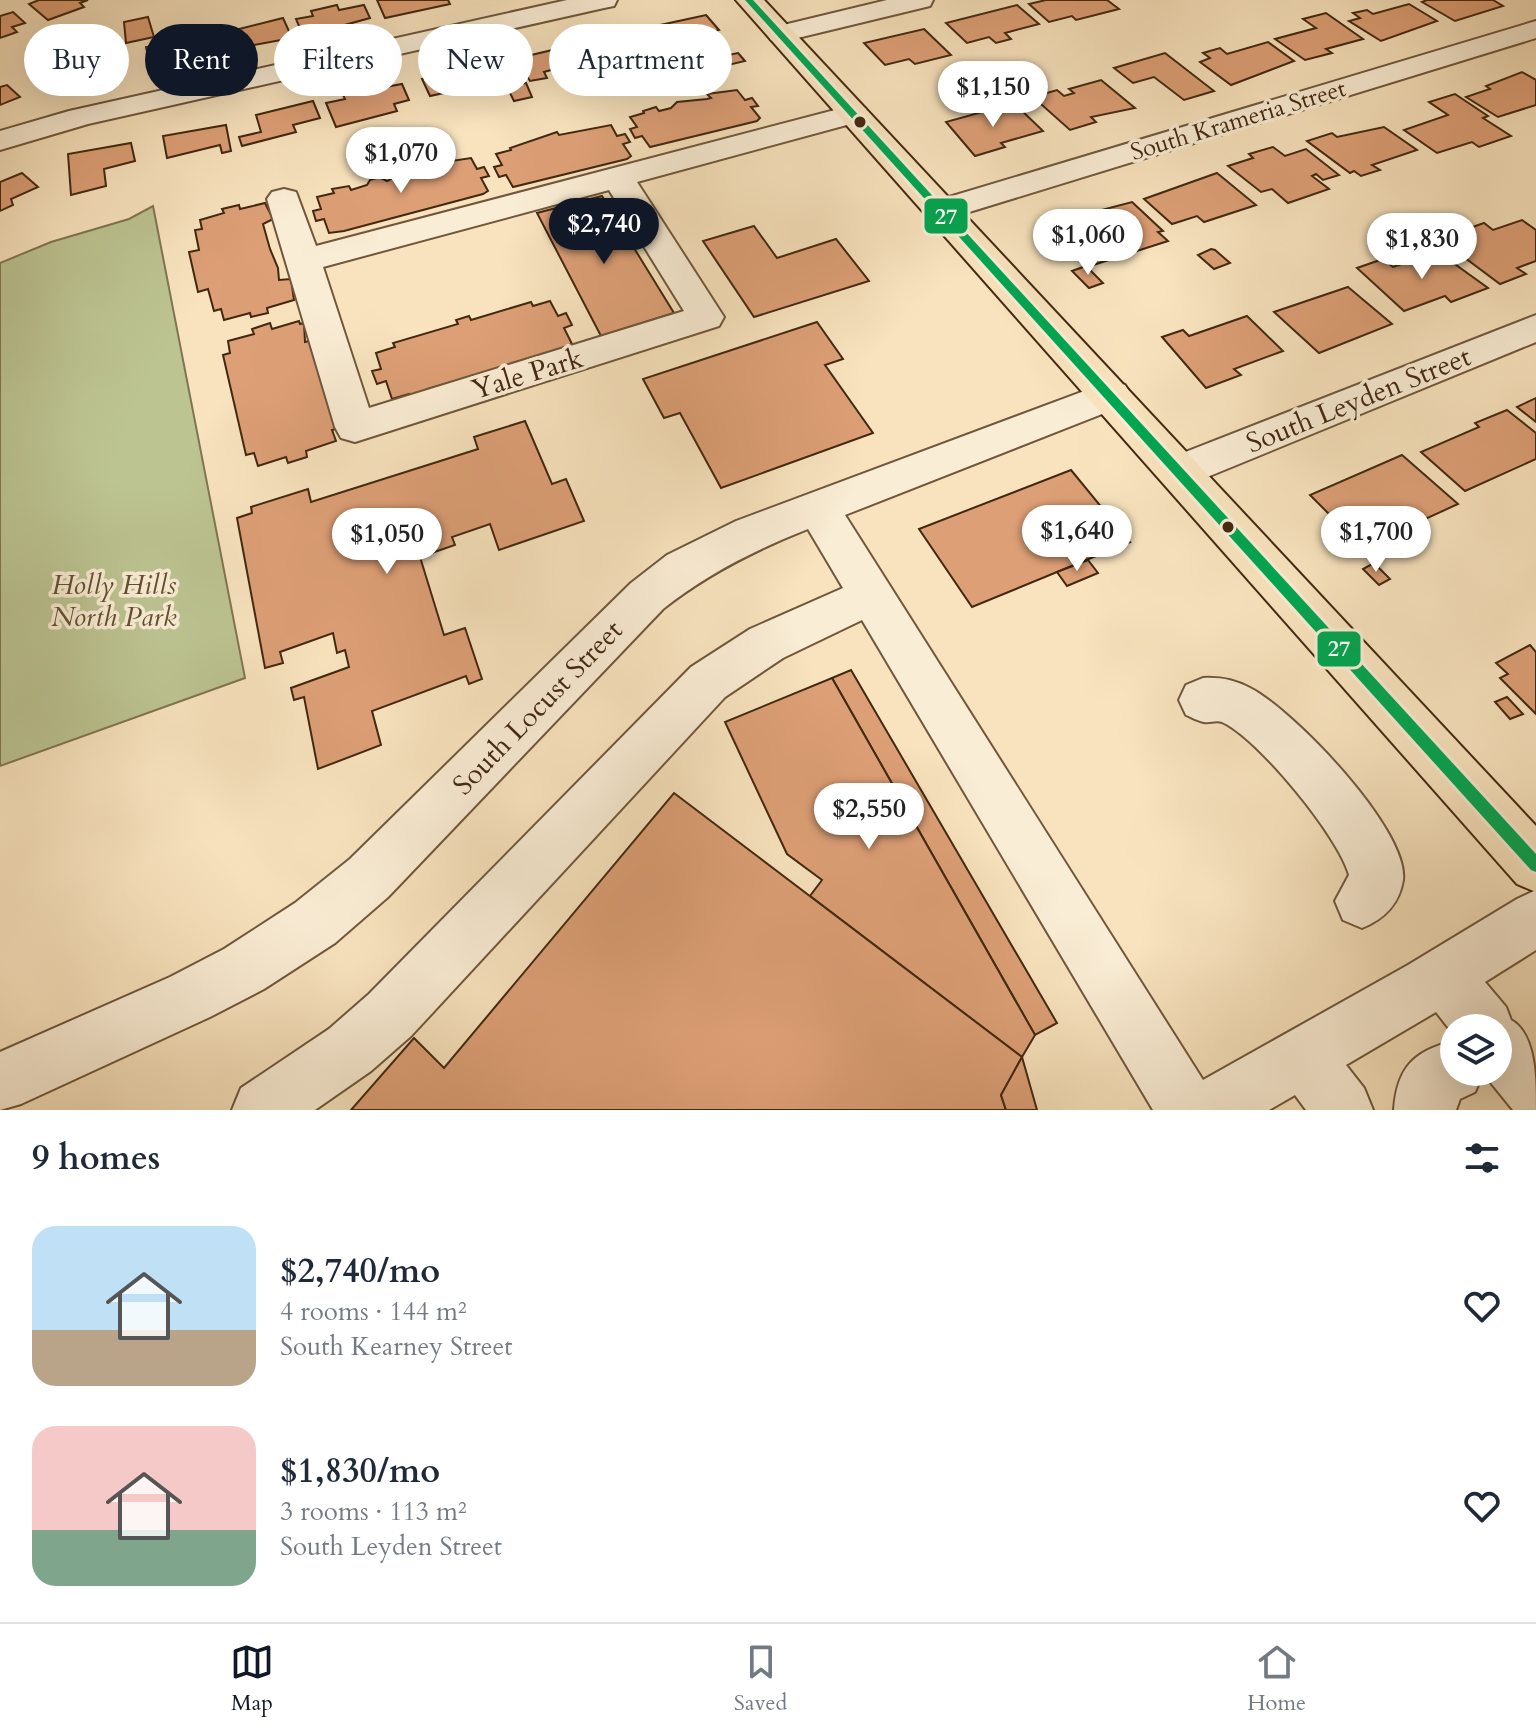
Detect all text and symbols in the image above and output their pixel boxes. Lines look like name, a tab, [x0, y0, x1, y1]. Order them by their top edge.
chip: Buy	[24, 24, 129, 96]
chip: Rent	[145, 24, 258, 96]
chip: Filters	[274, 24, 402, 96]
chip: New	[418, 24, 533, 96]
chip: Apartment	[549, 24, 732, 96]
pin: $1,150	[928, 61, 1058, 129]
text: $1,150	[956, 69, 1030, 104]
street label: South Krameria Street	[1126, 72, 1350, 169]
unlabelled marker	[852, 114, 868, 130]
pin: $1,070	[336, 127, 466, 195]
text: $1,070	[364, 135, 438, 170]
line badge: 27	[923, 197, 969, 235]
pin: $2,740	[539, 198, 669, 266]
text: 27	[935, 202, 957, 232]
text: $2,740	[567, 206, 641, 241]
pin: $1,060	[1023, 209, 1153, 277]
pin: $1,830	[1357, 213, 1487, 281]
text: $1,060	[1051, 217, 1125, 252]
text: $1,830	[1385, 221, 1459, 256]
street label: South Leyden Street	[1240, 337, 1476, 462]
street label: Yale Park	[467, 339, 587, 409]
pin: $1,640	[1012, 505, 1142, 573]
pin: $1,700	[1311, 506, 1441, 574]
pin: $1,050	[322, 508, 452, 576]
text: $1,640	[1040, 513, 1114, 548]
text: $1,700	[1339, 514, 1413, 549]
text: $1,050	[350, 516, 424, 551]
unlabelled marker	[1220, 519, 1236, 535]
park label: Holly Hills North Park	[51, 566, 177, 636]
street label: South Locust Street	[444, 612, 631, 803]
line badge: 27	[1316, 630, 1362, 668]
text: 27	[1328, 634, 1350, 664]
pin: $2,550	[804, 783, 934, 851]
text: $2,550	[832, 791, 906, 826]
map controls	[1440, 1014, 1512, 1086]
button: layers	[1440, 1014, 1512, 1086]
text: 9 homes	[32, 1135, 160, 1181]
icon: filters	[1460, 1136, 1504, 1180]
text: $2,740/mo	[280, 1248, 440, 1294]
icon: home	[96, 1258, 192, 1354]
icon: heart	[1460, 1284, 1504, 1328]
text: 4 rooms · 144 m²	[280, 1294, 467, 1329]
text: South Kearney Street	[280, 1329, 513, 1364]
text: $1,830/mo	[280, 1448, 440, 1494]
icon: home	[96, 1458, 192, 1554]
icon: heart	[1460, 1484, 1504, 1528]
text: 3 rooms · 113 m²	[280, 1494, 467, 1529]
text: South Leyden Street	[280, 1529, 502, 1564]
tab: Map	[230, 1640, 274, 1718]
tab: Saved	[734, 1640, 787, 1718]
tab: Home	[1247, 1640, 1306, 1718]

